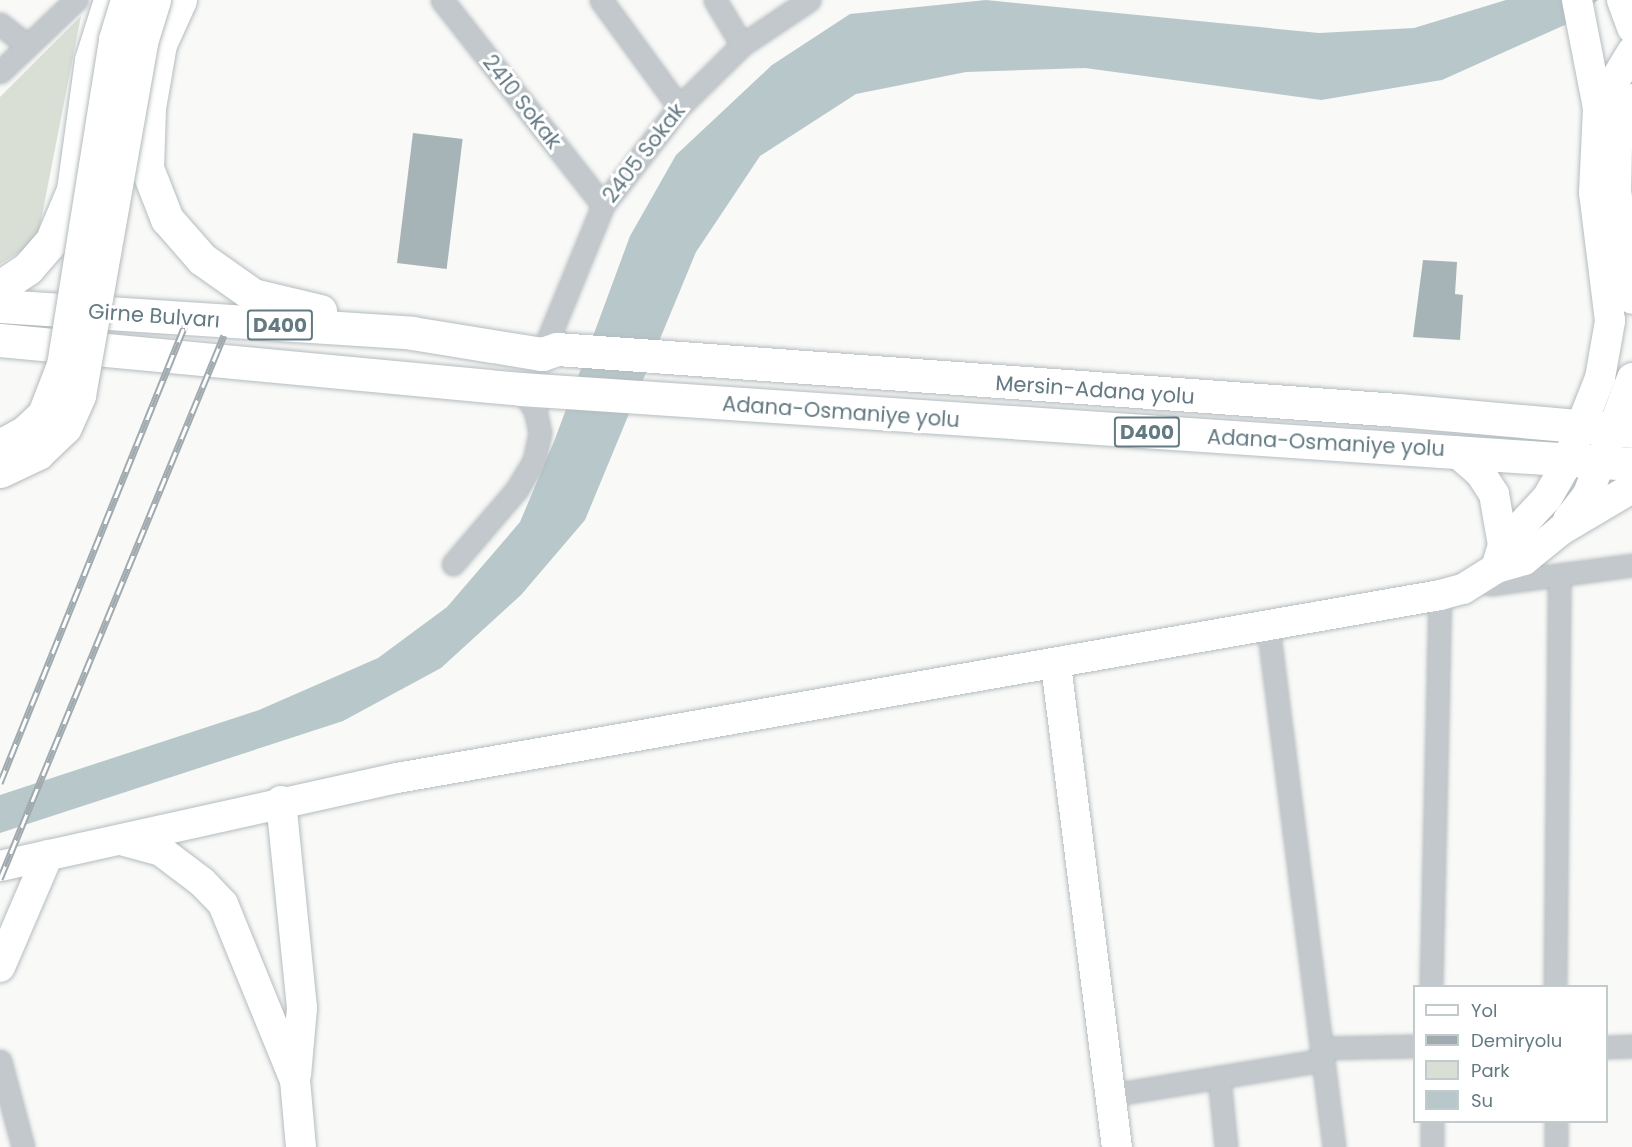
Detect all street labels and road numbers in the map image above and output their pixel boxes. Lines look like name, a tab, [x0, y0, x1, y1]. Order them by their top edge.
street label: 2410 Sokak	[477, 50, 567, 154]
street label: 2405 Sokak	[597, 98, 691, 208]
street label: Girne Bulvarı	[87, 299, 221, 333]
road number: D400	[246, 308, 314, 342]
street label: Mersin-Adana yolu	[994, 370, 1196, 410]
street label: Adana-Osmaniye yolu	[721, 391, 961, 433]
road number: D400	[1112, 415, 1182, 449]
street label: Adana-Osmaniye yolu	[1207, 424, 1445, 462]

